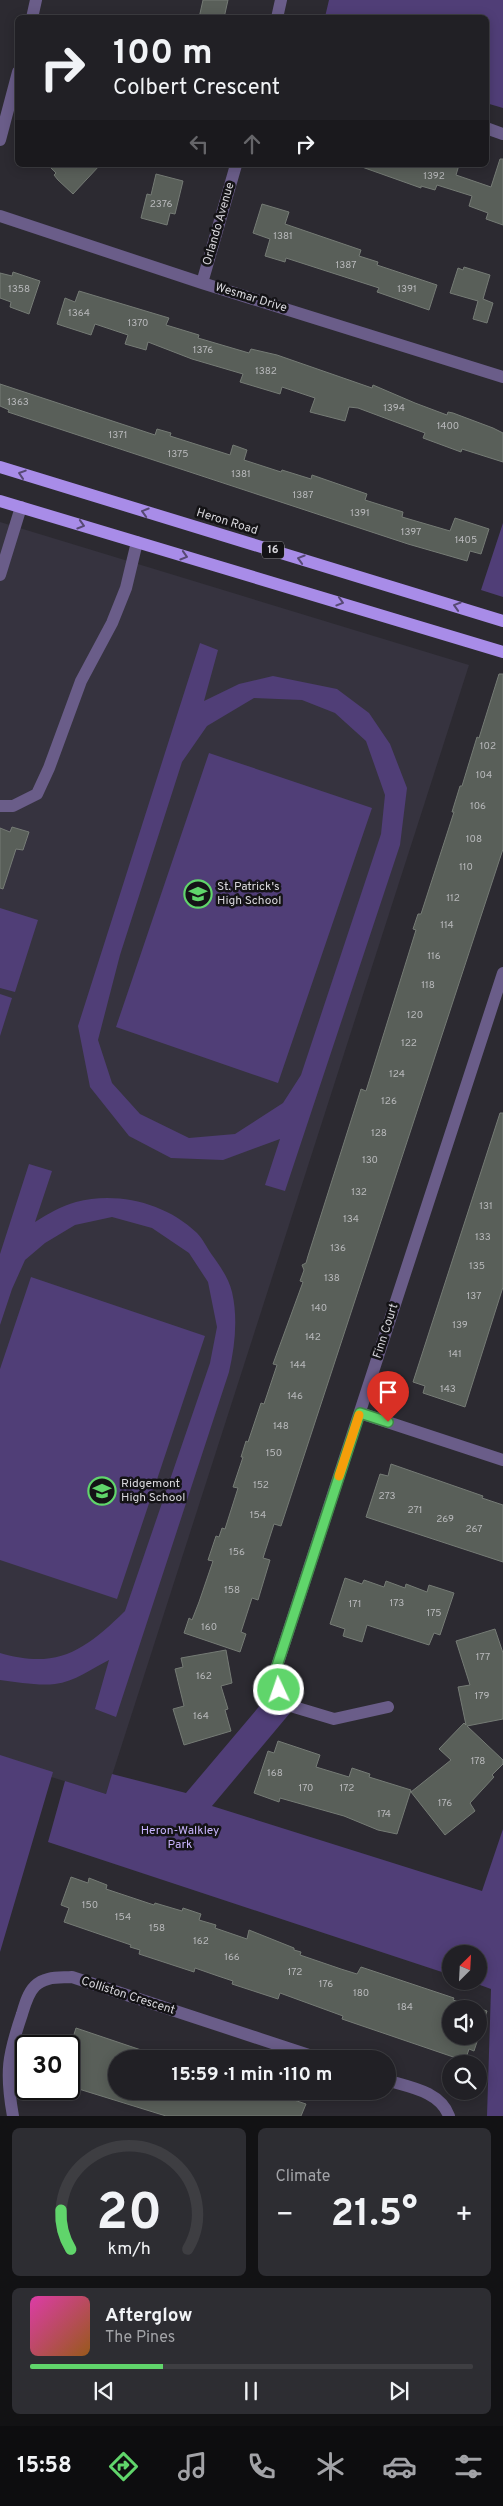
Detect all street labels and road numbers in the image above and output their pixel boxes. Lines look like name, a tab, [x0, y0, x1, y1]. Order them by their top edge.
street label: Orlando Avenue	[199, 181, 239, 267]
street label: Wesmar Drive	[213, 279, 289, 317]
street label: Heron Road	[194, 505, 260, 539]
road number: 16	[262, 542, 284, 558]
street label: Finn Court	[370, 1301, 402, 1361]
street label: Colliston Crescent	[79, 1973, 177, 2019]

